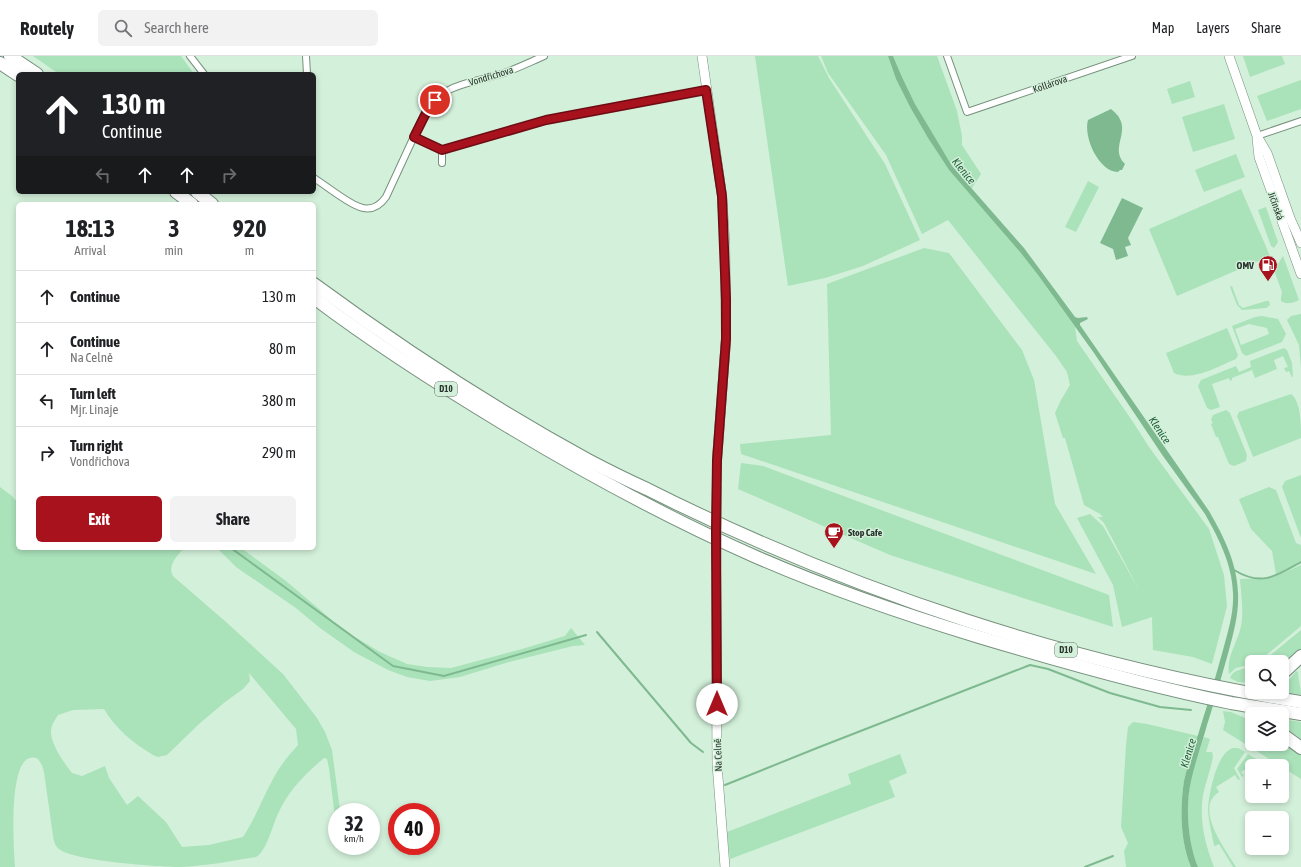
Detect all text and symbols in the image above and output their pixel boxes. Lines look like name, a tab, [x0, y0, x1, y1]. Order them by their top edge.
search box	[98, 10, 378, 46]
text: Routely	[20, 17, 74, 39]
icon: search	[112, 17, 134, 39]
text: Search here	[144, 19, 209, 36]
text: Map	[1152, 20, 1174, 36]
text: Layers	[1196, 20, 1229, 36]
text: Share	[1251, 20, 1281, 36]
street label: Vondřichova	[467, 64, 515, 88]
street label: Kollárova	[1031, 73, 1069, 95]
pin	[418, 83, 452, 117]
icon: ahead	[36, 88, 88, 140]
text: 130 m	[102, 88, 165, 120]
icon: arrive	[424, 89, 446, 111]
text: Continue	[102, 121, 162, 142]
water label: Klenice	[950, 156, 978, 186]
icon: left	[92, 164, 114, 186]
icon: ahead	[134, 164, 156, 186]
icon: ahead	[176, 164, 198, 186]
icon: right	[218, 164, 240, 186]
street label: Jičínská	[1266, 191, 1286, 222]
text: 18:13	[66, 215, 115, 242]
text: 3	[168, 215, 179, 242]
text: 920	[233, 215, 266, 242]
text: Arrival	[74, 243, 106, 258]
text: min	[164, 243, 183, 258]
text: m	[245, 243, 254, 258]
fuel station icon: OMV	[1257, 254, 1279, 282]
place label: OMV	[1237, 260, 1254, 271]
icon: ahead	[36, 286, 58, 308]
text: Continue	[70, 288, 120, 305]
text: 130 m	[262, 288, 296, 305]
text: Continue	[70, 333, 120, 350]
icon: ahead	[36, 338, 58, 360]
text: 80 m	[269, 340, 296, 357]
text: Na Celně	[70, 350, 113, 365]
road number: D10	[435, 382, 457, 396]
text: Turn left	[70, 385, 116, 402]
icon: left	[36, 390, 58, 412]
text: 380 m	[262, 392, 296, 409]
text: Mjr. Linaje	[70, 402, 118, 417]
water label: Klenice	[1147, 414, 1173, 446]
text: Turn right	[70, 437, 123, 454]
icon: right	[36, 442, 58, 464]
text: 290 m	[262, 444, 296, 461]
text: Vondřichova	[70, 454, 130, 469]
button: Exit	[36, 496, 162, 542]
button: Share	[170, 496, 296, 542]
cafe icon: Stop Cafe	[823, 521, 845, 549]
place label: Stop Cafe	[848, 527, 883, 538]
road number: D10	[1055, 643, 1077, 657]
map controls	[1245, 655, 1289, 855]
button: search	[1245, 655, 1289, 699]
position arrow	[696, 683, 738, 725]
button: layers	[1245, 707, 1289, 751]
water label: Klenice	[1178, 737, 1198, 769]
street label: Na Celně	[712, 738, 724, 772]
button: +	[1245, 759, 1289, 803]
speed limit sign: 40	[388, 803, 440, 855]
button: −	[1245, 811, 1289, 855]
text: 32	[345, 812, 363, 835]
text: km/h	[344, 833, 364, 844]

